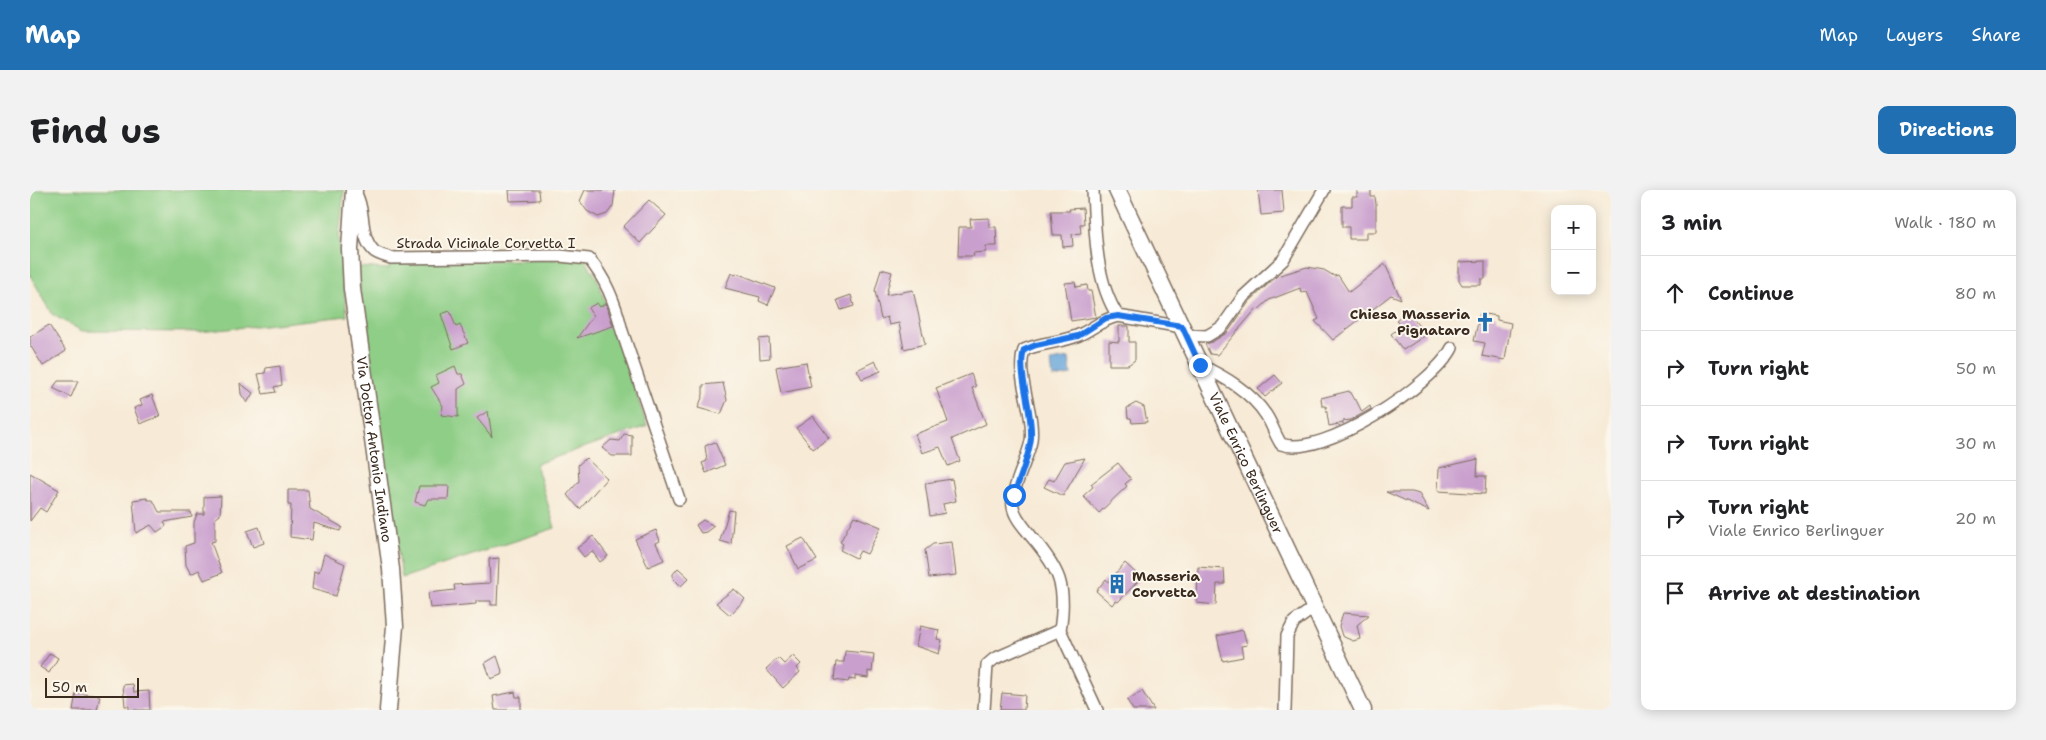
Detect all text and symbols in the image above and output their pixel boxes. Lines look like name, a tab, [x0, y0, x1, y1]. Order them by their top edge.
text: Map	[25, 19, 81, 51]
text: Map	[1820, 23, 1858, 47]
text: Layers	[1886, 23, 1943, 47]
text: Share	[1971, 23, 2021, 47]
button: Directions	[1878, 106, 2016, 154]
text: Find us	[30, 107, 161, 154]
map controls	[1551, 205, 1596, 295]
button: +	[1551, 205, 1596, 250]
text: 3 min	[1661, 209, 1722, 237]
text: Walk · 180 m	[1894, 212, 1996, 233]
street label: Strada Vicinale Corvetta I	[397, 234, 576, 252]
button: −	[1551, 250, 1596, 295]
icon: ahead	[1661, 279, 1689, 307]
text: Continue	[1708, 281, 1794, 306]
text: 80 m	[1955, 283, 1996, 304]
place label: Chiesa Masseria Pignataro	[1350, 305, 1470, 339]
church icon: Chiesa Masseria Pignataro	[1474, 311, 1496, 333]
route end	[1189, 354, 1212, 377]
icon: right	[1661, 354, 1689, 382]
street label: Via Dottor Antonio Indiano	[352, 355, 396, 544]
text: Turn right	[1708, 356, 1809, 381]
text: 50 m	[1956, 358, 1996, 379]
street label: Viale Enrico Berlinguer	[1205, 389, 1287, 537]
icon: right	[1661, 429, 1689, 457]
text: Turn right	[1708, 431, 1809, 456]
text: 30 m	[1955, 433, 1996, 454]
route start	[1003, 484, 1026, 507]
text: Turn right	[1708, 495, 1809, 520]
icon: right	[1661, 504, 1689, 532]
text: 20 m	[1955, 508, 1996, 529]
text: Viale Enrico Berlinguer	[1708, 520, 1885, 541]
place label: Masseria Corvetta	[1132, 567, 1201, 601]
building icon: Masseria Corvetta	[1106, 573, 1128, 595]
icon: arrive	[1661, 579, 1689, 607]
text: Arrive at destination	[1708, 581, 1920, 606]
scale bar	[45, 675, 139, 698]
text: 50 m	[52, 678, 87, 696]

